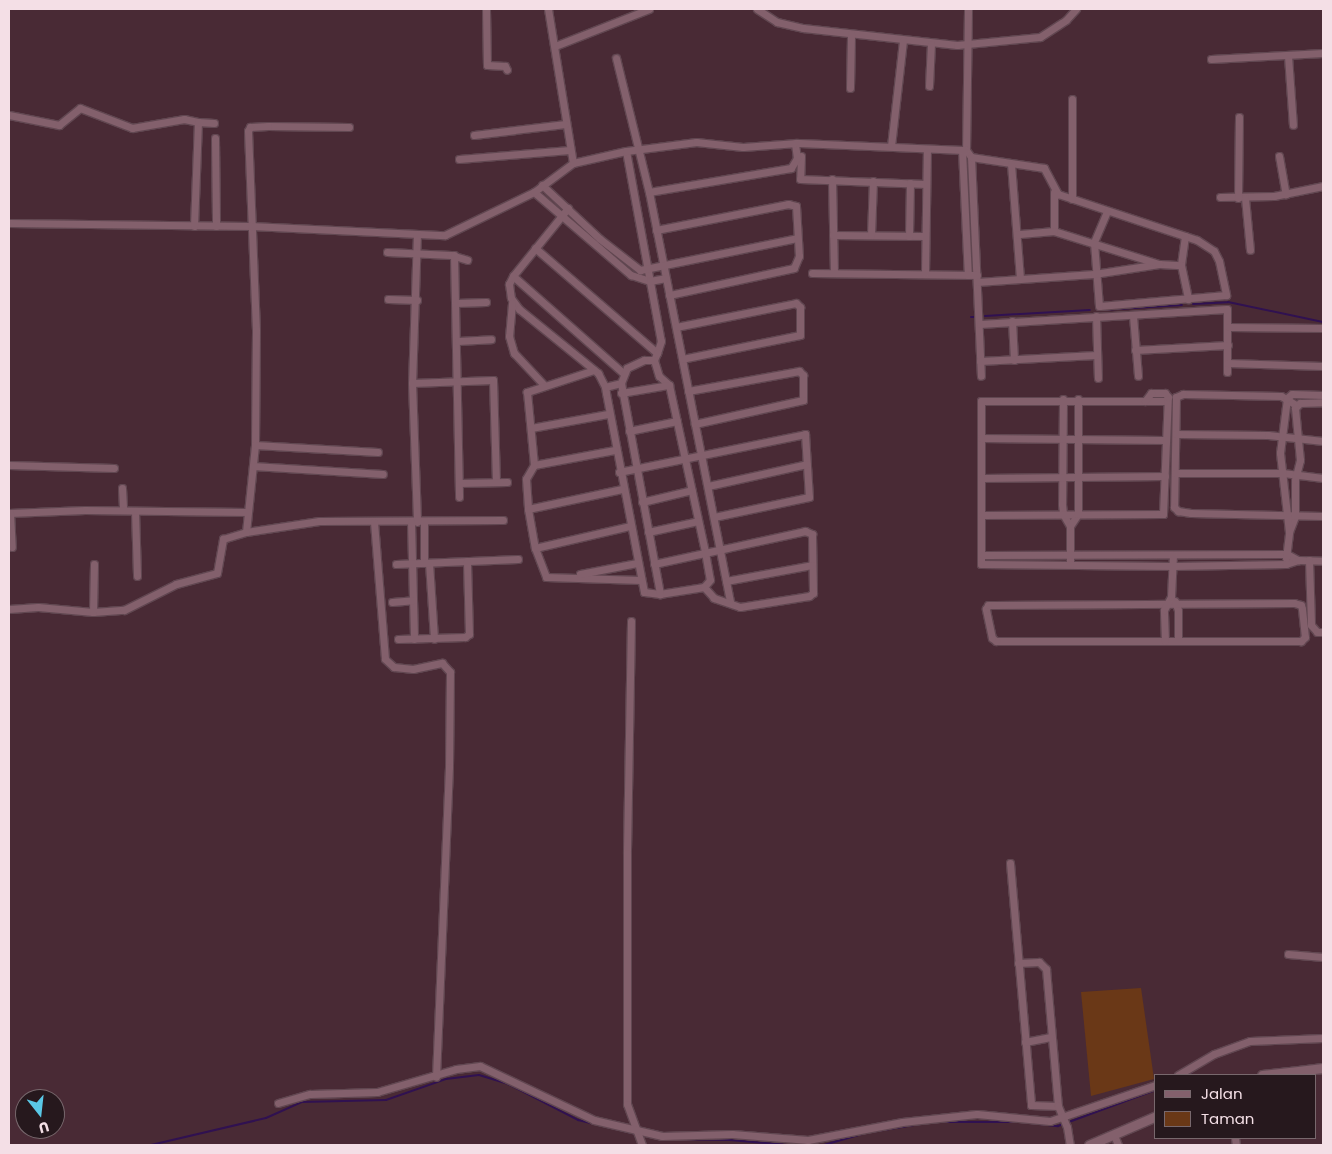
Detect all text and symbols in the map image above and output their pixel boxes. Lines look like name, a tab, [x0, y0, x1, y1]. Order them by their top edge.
legend	[1154, 1074, 1317, 1139]
text: Jalan	[1201, 1083, 1243, 1104]
north arrow	[15, 1089, 65, 1139]
text: Taman	[1201, 1108, 1254, 1129]
text: U	[36, 1116, 51, 1138]

